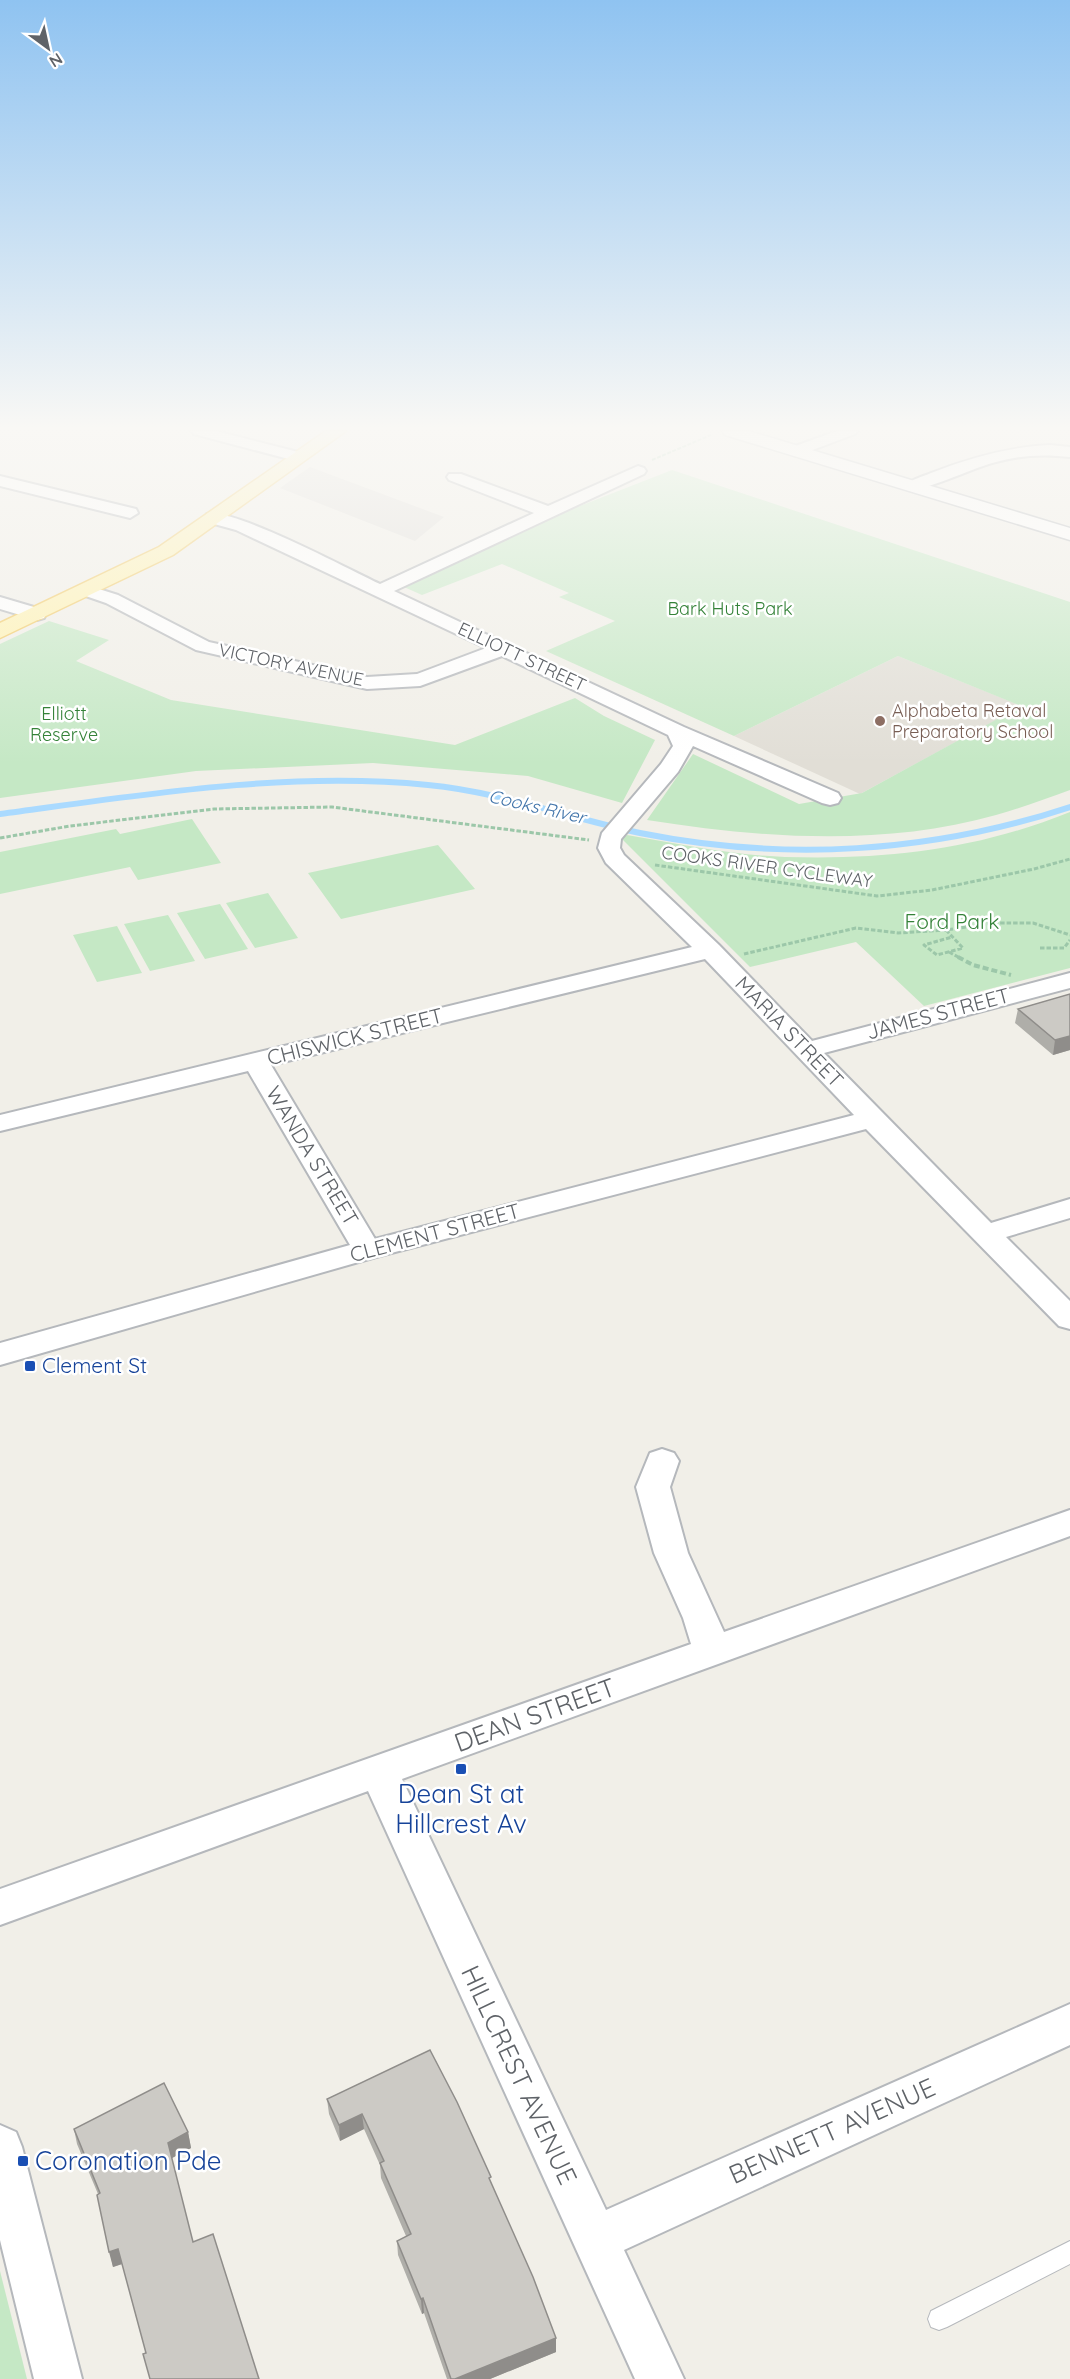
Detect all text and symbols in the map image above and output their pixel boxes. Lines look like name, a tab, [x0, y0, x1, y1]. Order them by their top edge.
north arrow	[18, 18, 78, 78]
text: N	[46, 49, 67, 72]
park label: Bark Huts Park	[667, 597, 793, 620]
street label: ELLIOTT STREET	[454, 617, 590, 696]
street label: VICTORY AVENUE	[217, 638, 366, 691]
place label: Alphabeta Retaval Preparatory School	[892, 699, 1053, 743]
park label: Elliott Reserve	[30, 702, 98, 746]
marker: Alphabeta Retaval Preparatory School	[873, 714, 887, 728]
water label: Cooks River	[486, 784, 590, 829]
street label: COOKS RIVER CYCLEWAY	[660, 840, 874, 893]
park label: Ford Park	[905, 908, 999, 934]
street label: MARIA STREET	[730, 970, 849, 1092]
street label: JAMES STREET	[863, 981, 1012, 1045]
street label: CHISWICK STREET	[264, 1002, 445, 1070]
street label: WANDA STREET	[261, 1081, 365, 1230]
street label: CLEMENT STREET	[347, 1197, 523, 1267]
place label: Clement St	[42, 1352, 147, 1378]
marker: Clement St	[23, 1359, 37, 1373]
street label: DEAN STREET	[450, 1670, 620, 1759]
marker: Dean St at Hillcrest Av	[454, 1762, 468, 1776]
place label: Dean St at Hillcrest Av	[395, 1777, 527, 1840]
street label: HILLCREST AVENUE	[454, 1960, 585, 2190]
street label: BENNETT AVENUE	[724, 2070, 940, 2191]
place label: Coronation Pde	[35, 2144, 222, 2177]
marker: Coronation Pde	[16, 2154, 30, 2168]

